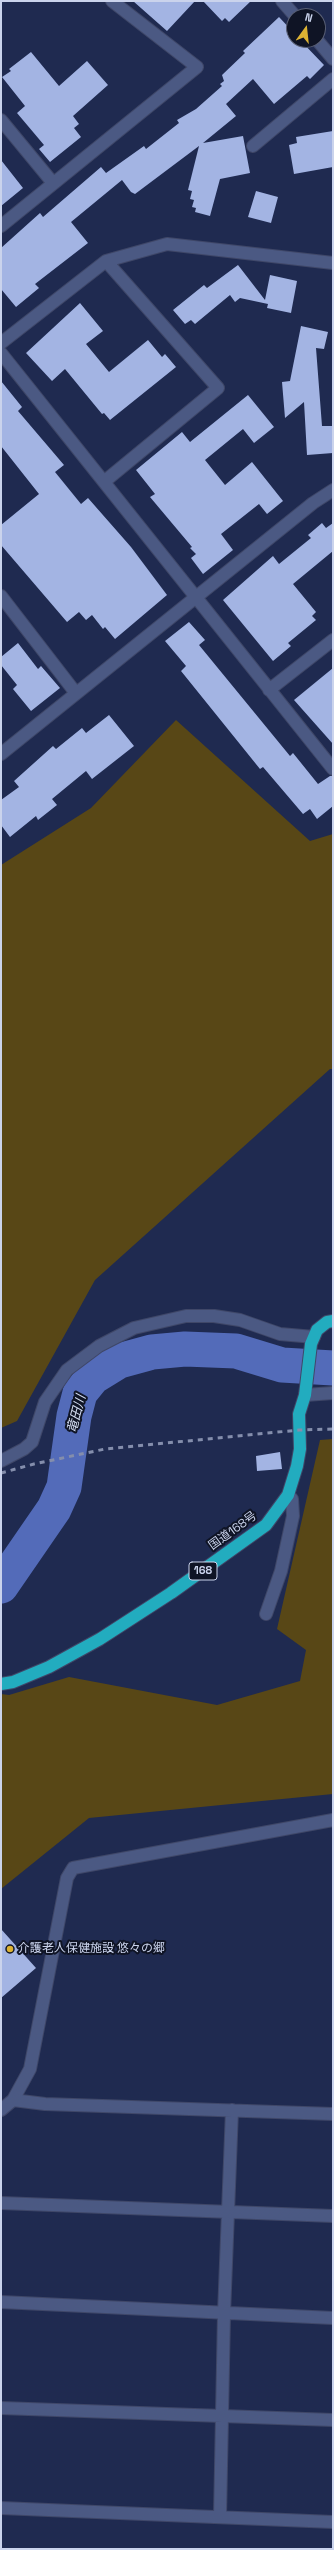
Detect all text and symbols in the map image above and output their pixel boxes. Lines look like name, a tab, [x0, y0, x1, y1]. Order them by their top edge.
north arrow	[286, 8, 326, 48]
text: N	[303, 10, 314, 25]
water label: 竜田川	[64, 1393, 90, 1435]
street label: 国道168号	[206, 1509, 260, 1553]
road number: 168	[189, 1562, 217, 1580]
place label: 介護老人保健施設 悠々の郷	[18, 1942, 165, 1956]
marker: 介護老人保健施設 悠々の郷	[5, 1944, 15, 1954]

